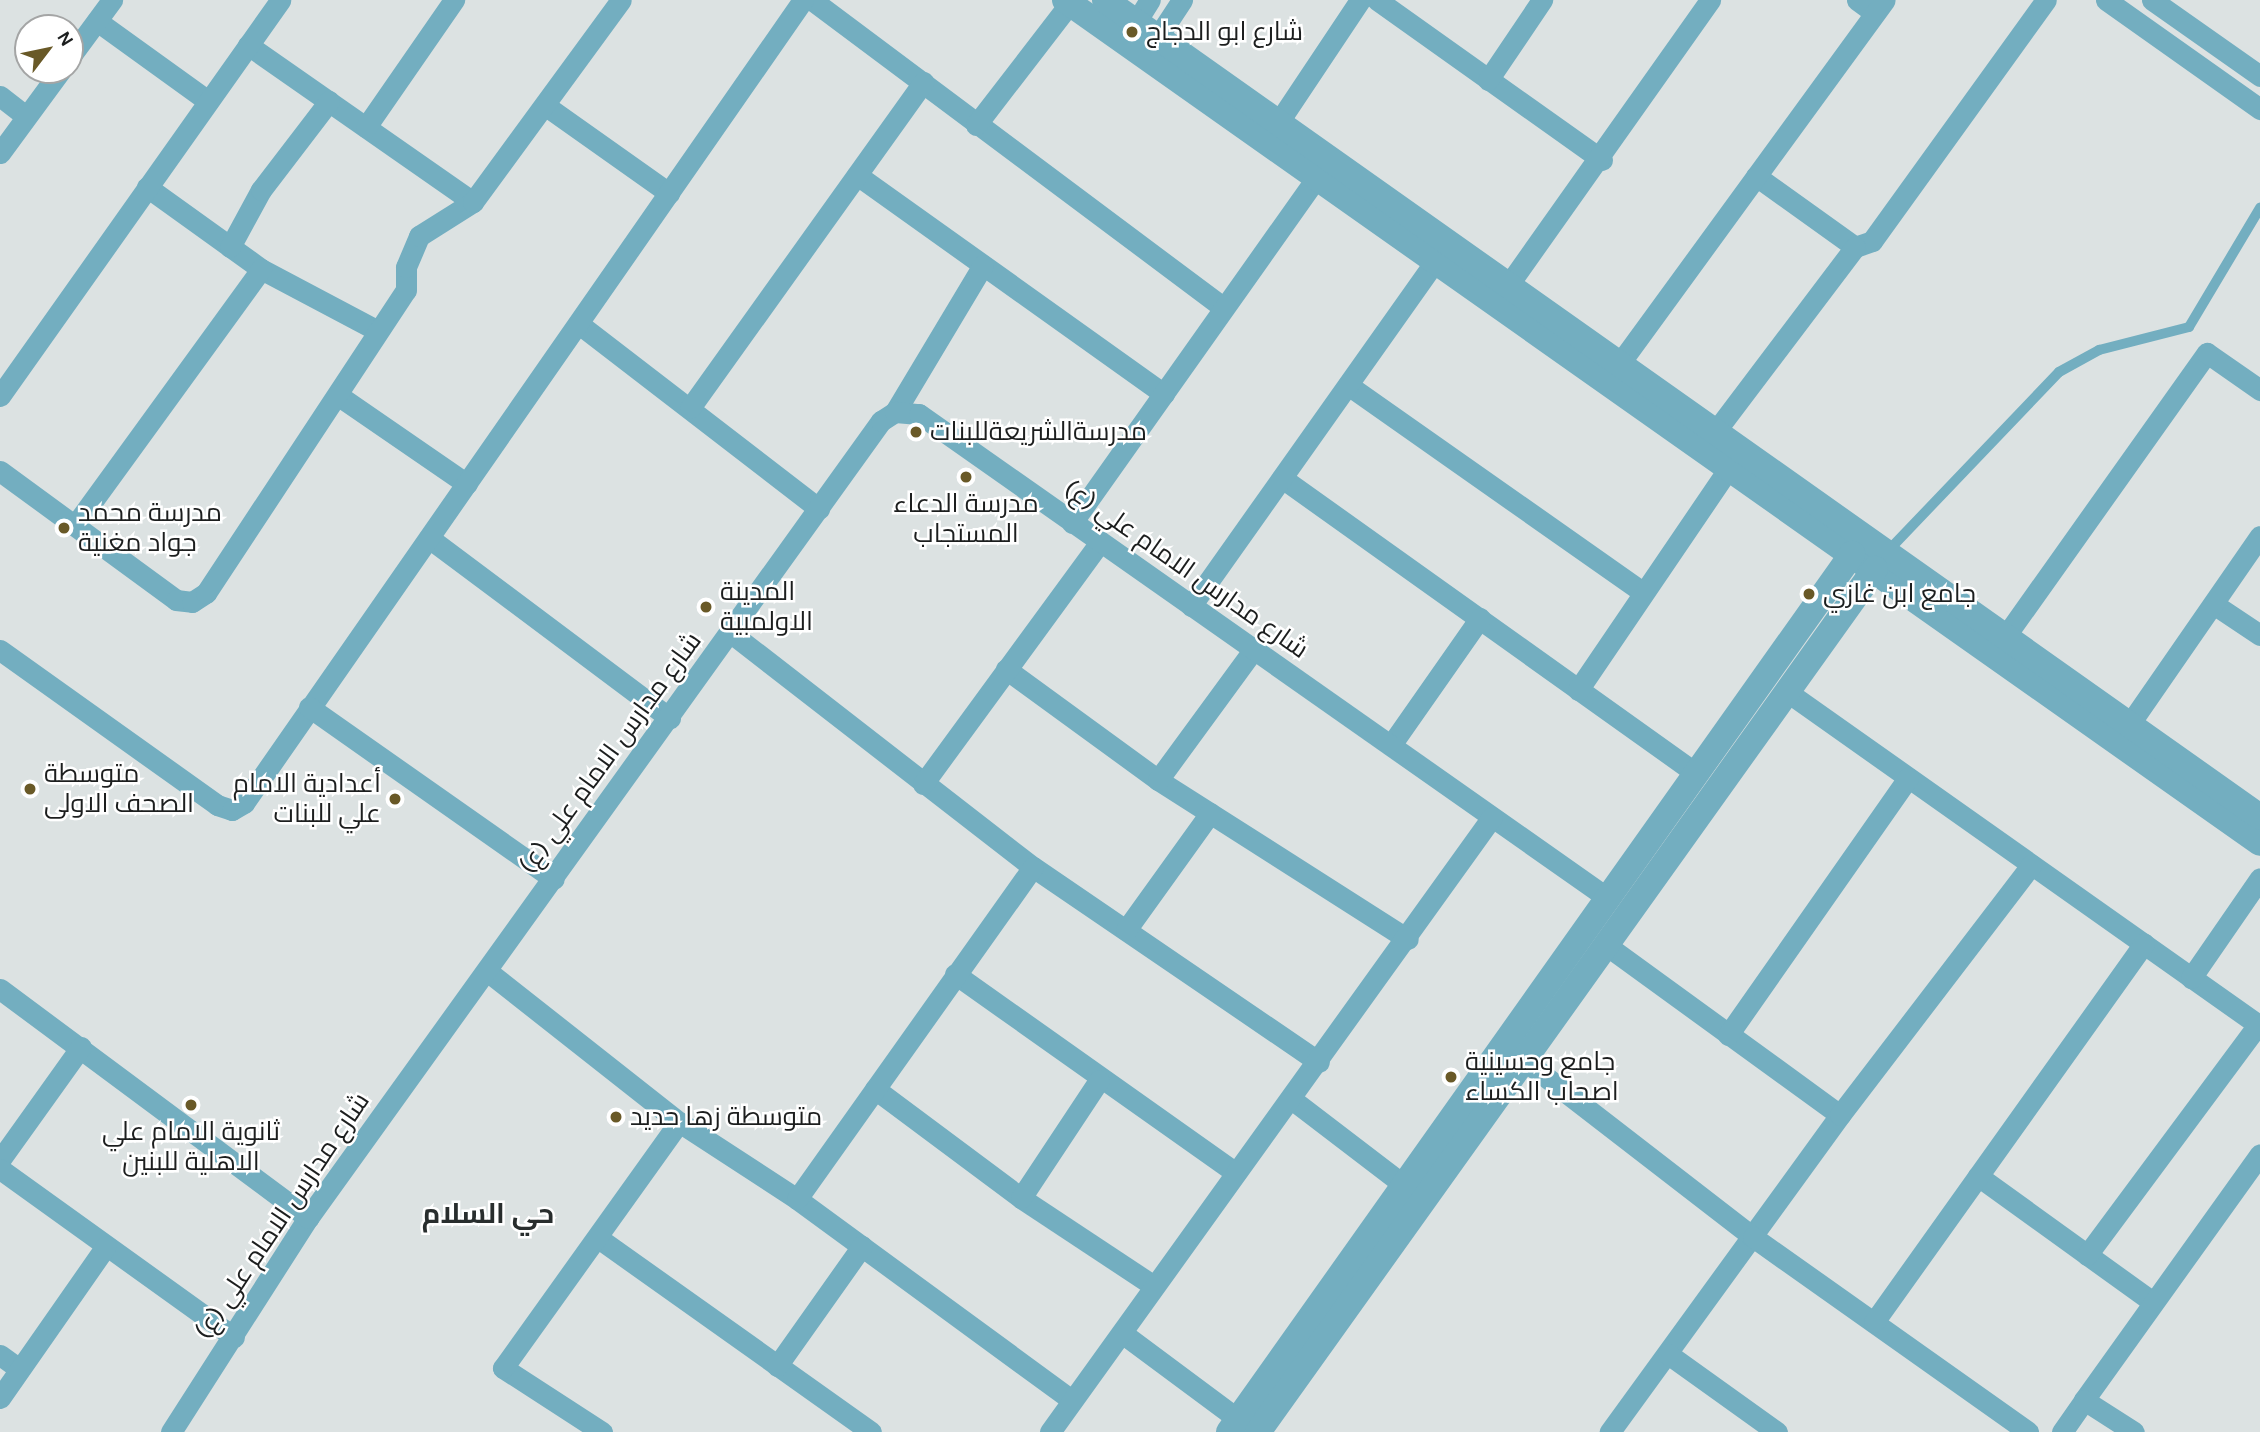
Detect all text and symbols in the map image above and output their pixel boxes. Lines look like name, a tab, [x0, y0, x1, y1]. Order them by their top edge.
north arrow	[14, 14, 84, 84]
place label: شارع ابو الدجاج	[1146, 16, 1303, 48]
marker: شارع ابو الدجاج	[1124, 24, 1140, 40]
text: N	[52, 27, 78, 51]
place label: مدرسةالشريعةللبنات	[930, 416, 1147, 448]
marker: مدرسةالشريعةللبنات	[908, 424, 924, 440]
marker: مدرسة الدعاء المستجاب	[958, 469, 974, 485]
street label: شارع مدارس الامام علي (ع)	[1058, 473, 1314, 665]
place label: مدرسة الدعاء المستجاب	[893, 488, 1039, 550]
place label: مدرسة محمد جواد مغنية	[78, 497, 222, 558]
marker: مدرسة محمد جواد مغنية	[56, 520, 72, 536]
place label: المدينة الاولمبية	[720, 576, 813, 638]
place label: جامع ابن غازي	[1823, 578, 1976, 610]
marker: جامع ابن غازي	[1801, 586, 1817, 602]
marker: المدينة الاولمبية	[698, 599, 714, 615]
street label: شارع مدارس الامام علي (ع)	[512, 626, 708, 880]
place label: متوسطة الصحف الاولى	[44, 758, 194, 820]
place label: أعدادية الامام علي للبنات	[233, 768, 381, 830]
marker: متوسطة الصحف الاولى	[22, 781, 38, 797]
marker: أعدادية الامام علي للبنات	[387, 791, 403, 807]
place label: جامع وحسينية اصحاب الكساء	[1465, 1046, 1619, 1108]
marker: جامع وحسينية اصحاب الكساء	[1443, 1069, 1459, 1085]
street label: شارع مدارس الامام علي (ع)	[188, 1087, 376, 1345]
marker: ثانوية الامام علي الاهلية للبنين	[183, 1097, 199, 1113]
place label: متوسطة زها حديد	[630, 1101, 822, 1133]
marker: متوسطة زها حديد	[608, 1109, 624, 1125]
place label: ثانوية الامام علي الاهلية للبنين	[102, 1116, 280, 1178]
district label: حي السلام	[422, 1197, 554, 1231]

